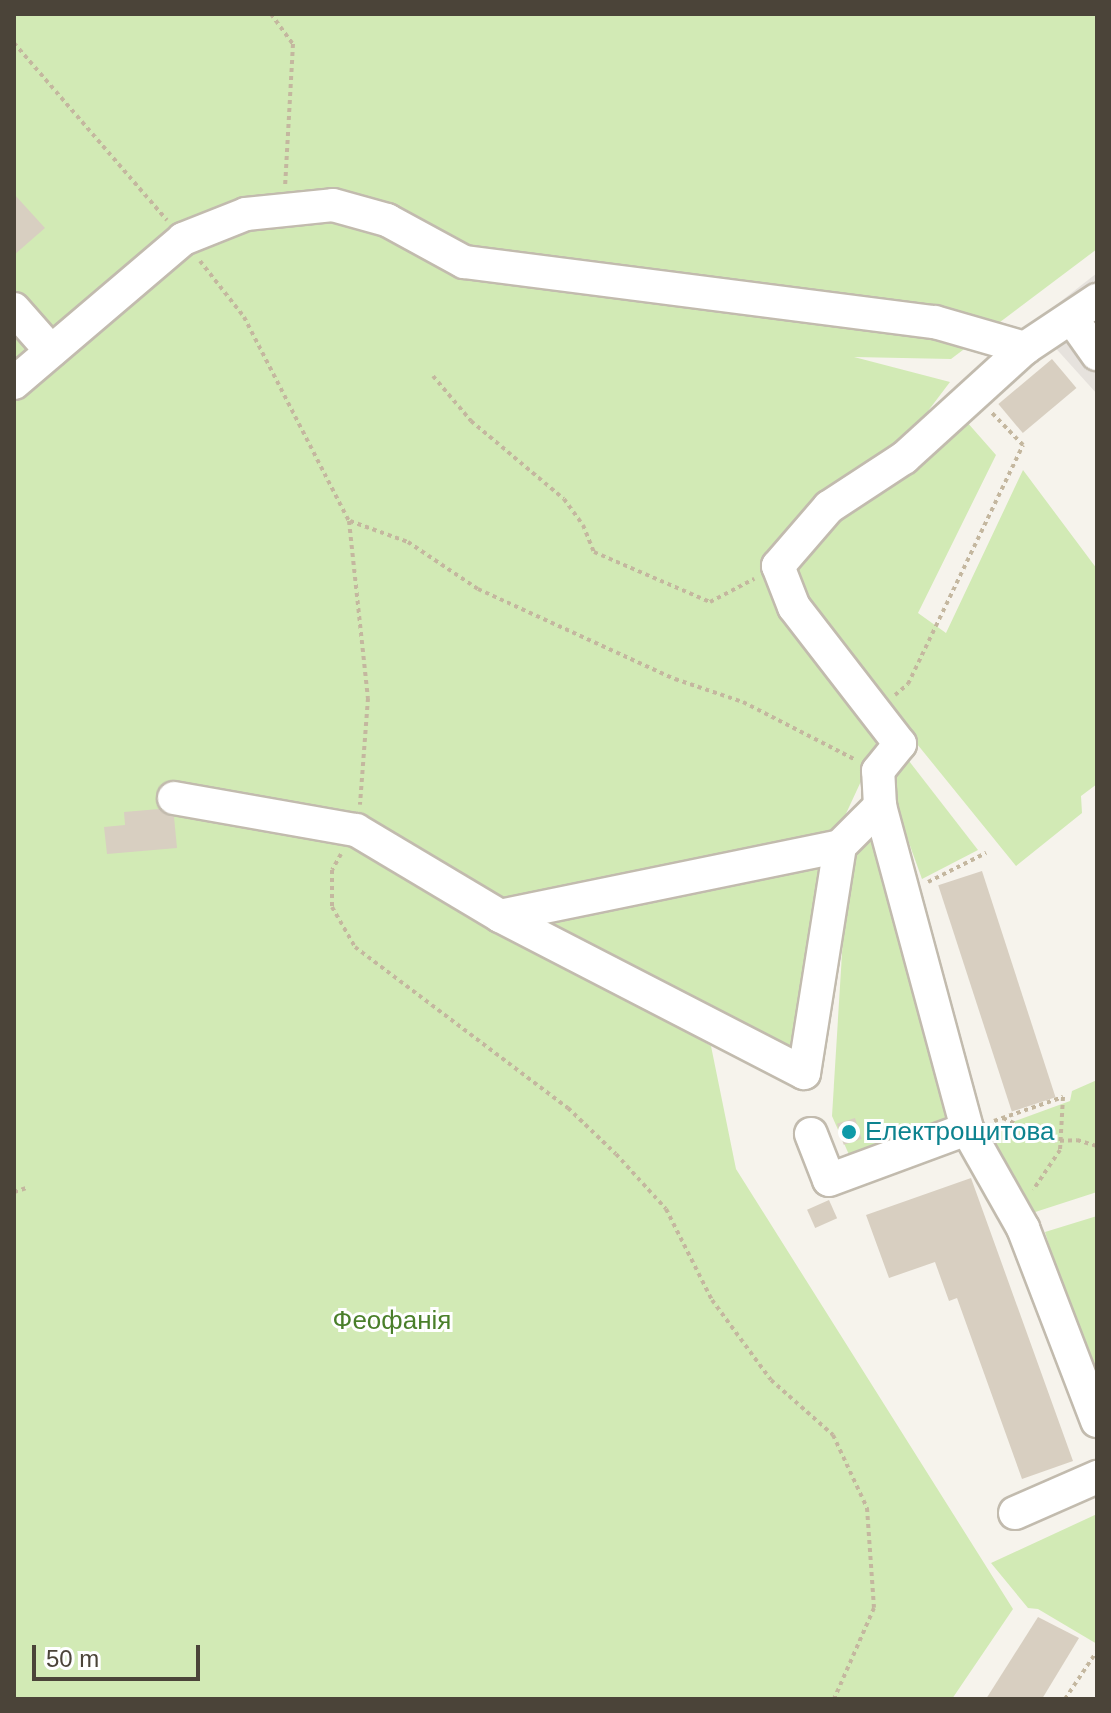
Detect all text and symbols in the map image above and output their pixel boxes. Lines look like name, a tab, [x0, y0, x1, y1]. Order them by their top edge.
place label: Електрощитова	[865, 1116, 1054, 1148]
marker: Електрощитова	[840, 1123, 858, 1141]
park label: Феофанія	[333, 1305, 451, 1337]
scale bar	[36, 1629, 204, 1679]
text: 50 m	[46, 1645, 99, 1672]

